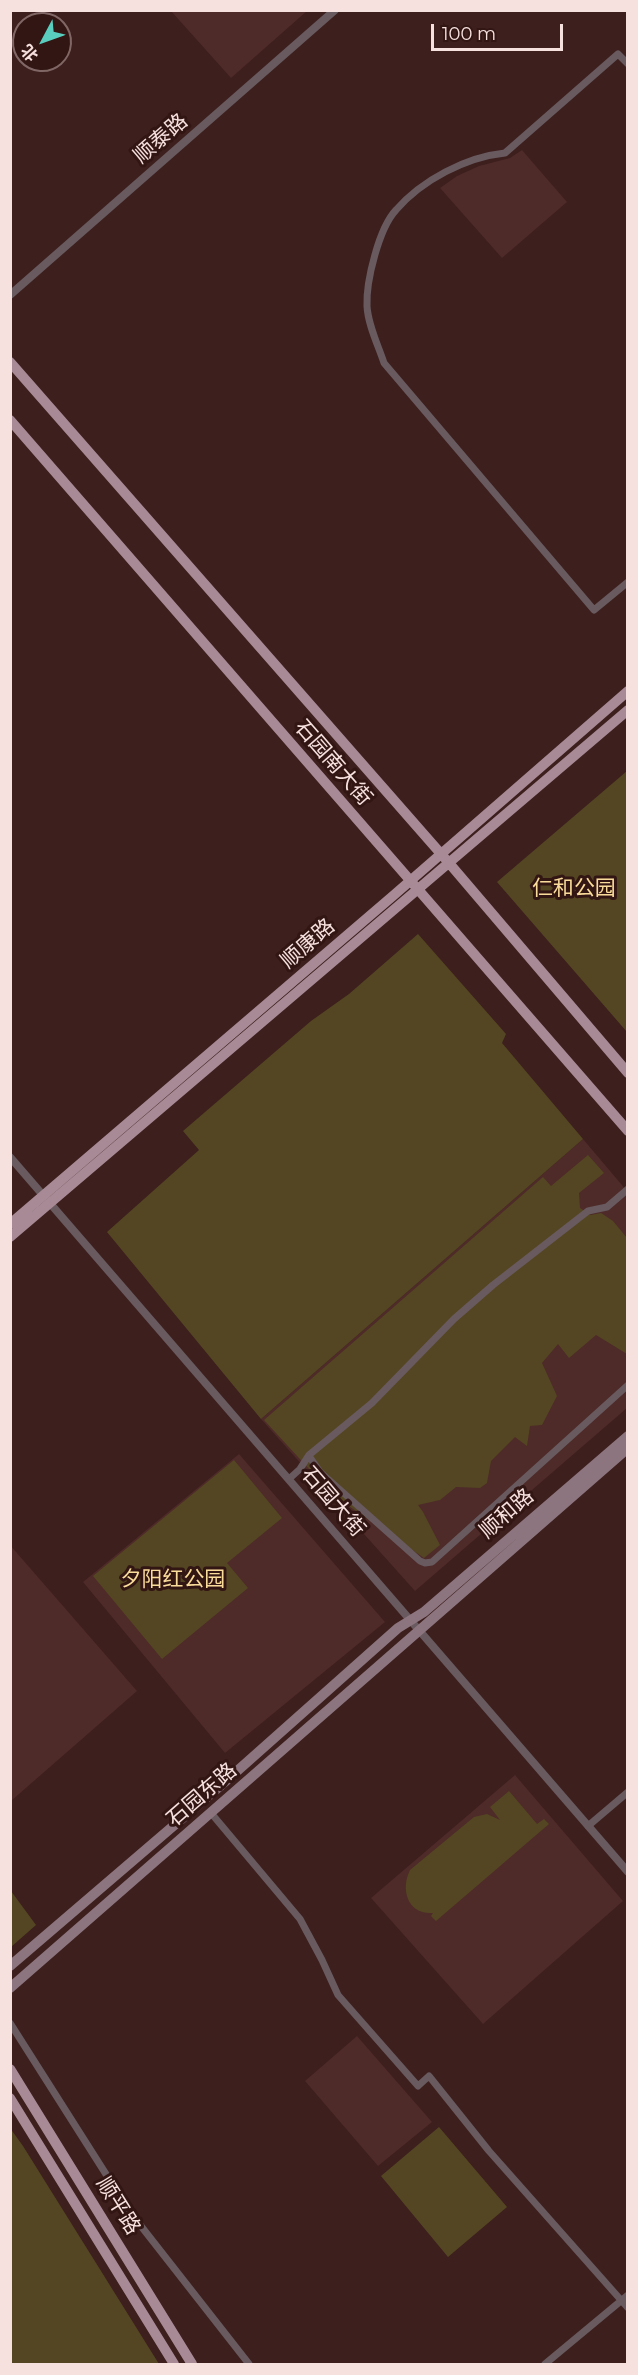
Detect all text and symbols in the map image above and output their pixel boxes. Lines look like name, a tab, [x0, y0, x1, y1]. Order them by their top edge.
north arrow	[12, 12, 72, 72]
scale bar	[434, 12, 566, 50]
text: 100 m	[442, 23, 496, 45]
text: 北	[17, 41, 42, 65]
street label: 顺泰路	[129, 109, 193, 169]
street label: 石园南大街	[289, 715, 377, 811]
park label: 仁和公园	[532, 876, 616, 902]
street label: 顺康路	[276, 914, 340, 974]
street label: 石园大街	[296, 1462, 370, 1542]
street label: 顺和路	[475, 1484, 539, 1544]
park label: 夕阳红公园	[121, 1567, 225, 1593]
street label: 石园东路	[162, 1758, 242, 1832]
street label: 顺平路	[91, 2173, 145, 2239]

